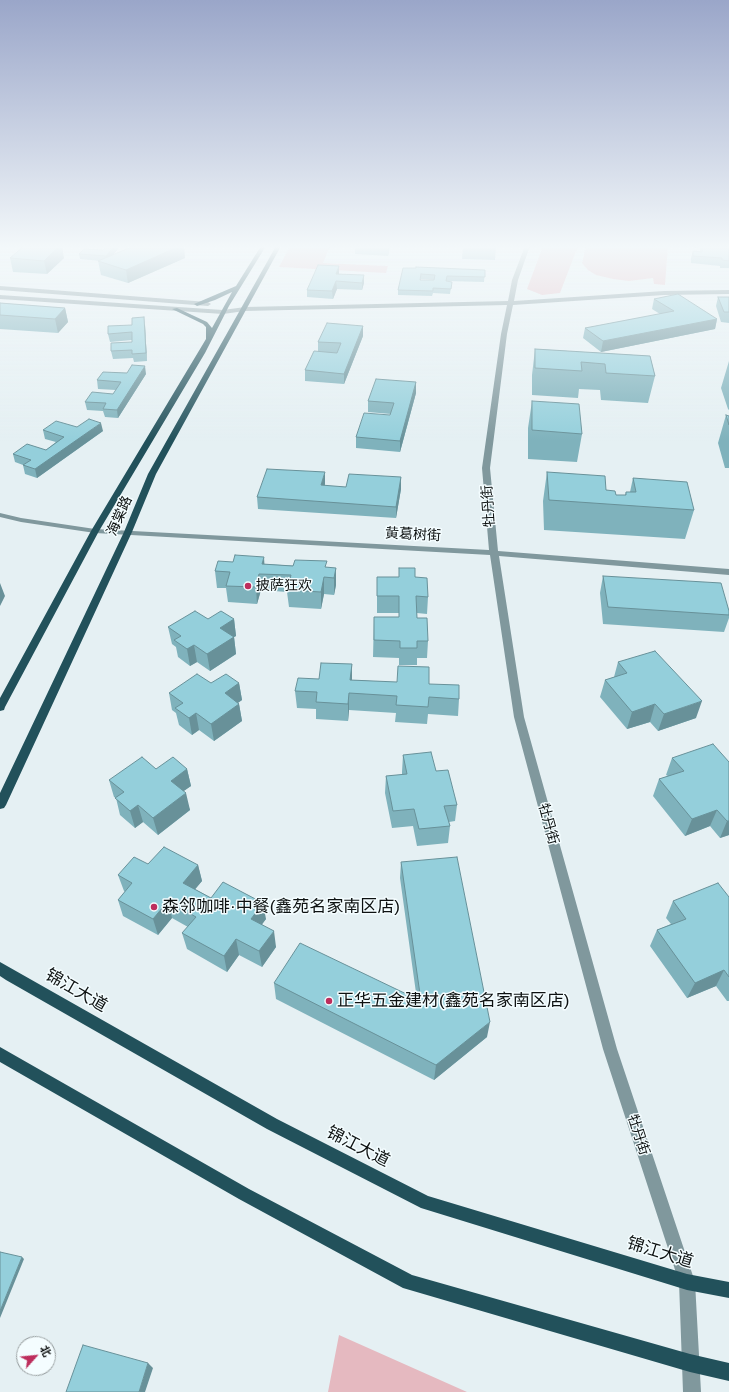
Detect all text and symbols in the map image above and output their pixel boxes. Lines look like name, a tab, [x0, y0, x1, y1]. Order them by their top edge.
street label: 牡丹街	[479, 484, 499, 528]
street label: 海棠路	[104, 493, 136, 539]
street label: 黄葛树街	[385, 525, 441, 545]
place label: 披萨狂欢	[256, 578, 312, 594]
marker: 披萨狂欢	[243, 581, 253, 591]
street label: 牡丹街	[534, 802, 562, 846]
place label: 森邻咖啡·中餐(鑫苑名家南区店)	[162, 897, 400, 917]
marker: 森邻咖啡·中餐(鑫苑名家南区店)	[149, 902, 159, 912]
street label: 锦江大道	[41, 965, 111, 1017]
place label: 正华五金建材(鑫苑名家南区店)	[337, 991, 569, 1011]
marker: 正华五金建材(鑫苑名家南区店)	[324, 996, 334, 1006]
street label: 牡丹街	[624, 1112, 652, 1158]
street label: 锦江大道	[323, 1122, 393, 1172]
street label: 锦江大道	[625, 1233, 695, 1273]
north arrow	[16, 1336, 56, 1376]
text: 北	[38, 1343, 54, 1359]

